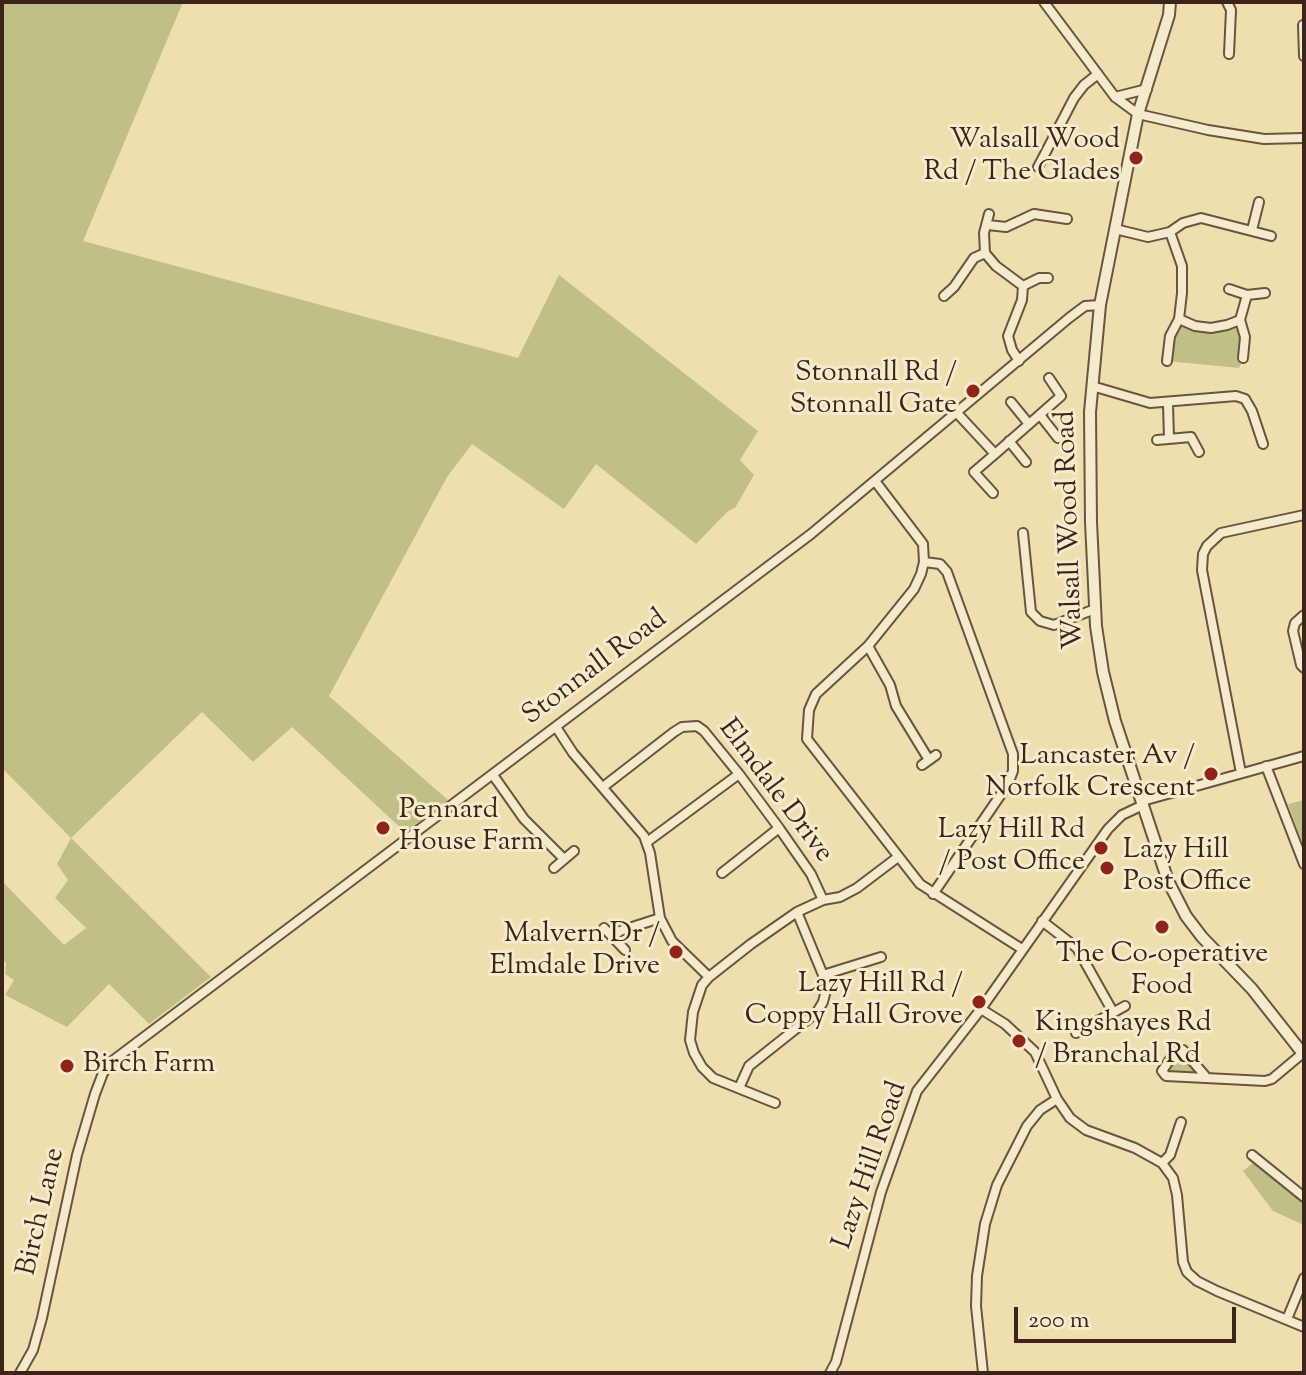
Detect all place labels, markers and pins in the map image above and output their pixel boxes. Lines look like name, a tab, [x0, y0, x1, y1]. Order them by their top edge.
place label: Walsall Wood Rd / The Glades	[924, 125, 1120, 191]
marker: Walsall Wood Rd / The Glades	[1127, 149, 1145, 167]
place label: Stonnall Rd / Stonnall Gate	[790, 358, 957, 424]
marker: Stonnall Rd / Stonnall Gate	[964, 382, 982, 400]
place label: Lancaster Av / Norfolk Crescent	[985, 741, 1195, 807]
marker: Lancaster Av / Norfolk Crescent	[1202, 765, 1220, 783]
place label: Pennard House Farm	[399, 795, 544, 861]
place label: Lazy Hill Rd / Post Office	[938, 815, 1085, 881]
marker: Pennard House Farm	[374, 819, 392, 837]
place label: Lazy Hill Post Office	[1123, 835, 1252, 901]
marker: Lazy Hill Rd / Post Office	[1092, 839, 1110, 857]
marker: Lazy Hill Post Office	[1098, 859, 1116, 877]
marker: The Co-operative Food	[1153, 918, 1171, 936]
place label: Malvern Dr / Elmdale Drive	[490, 919, 660, 985]
place label: The Co-operative Food	[1056, 939, 1268, 1005]
marker: Malvern Dr / Elmdale Drive	[667, 943, 685, 961]
place label: Lazy Hill Rd / Coppy Hall Grove	[745, 969, 963, 1035]
marker: Lazy Hill Rd / Coppy Hall Grove	[970, 993, 988, 1011]
place label: Kingshayes Rd / Branchal Rd	[1035, 1008, 1212, 1074]
marker: Kingshayes Rd / Branchal Rd	[1010, 1032, 1028, 1050]
place label: Birch Farm	[83, 1049, 215, 1083]
marker: Birch Farm	[58, 1057, 76, 1075]

